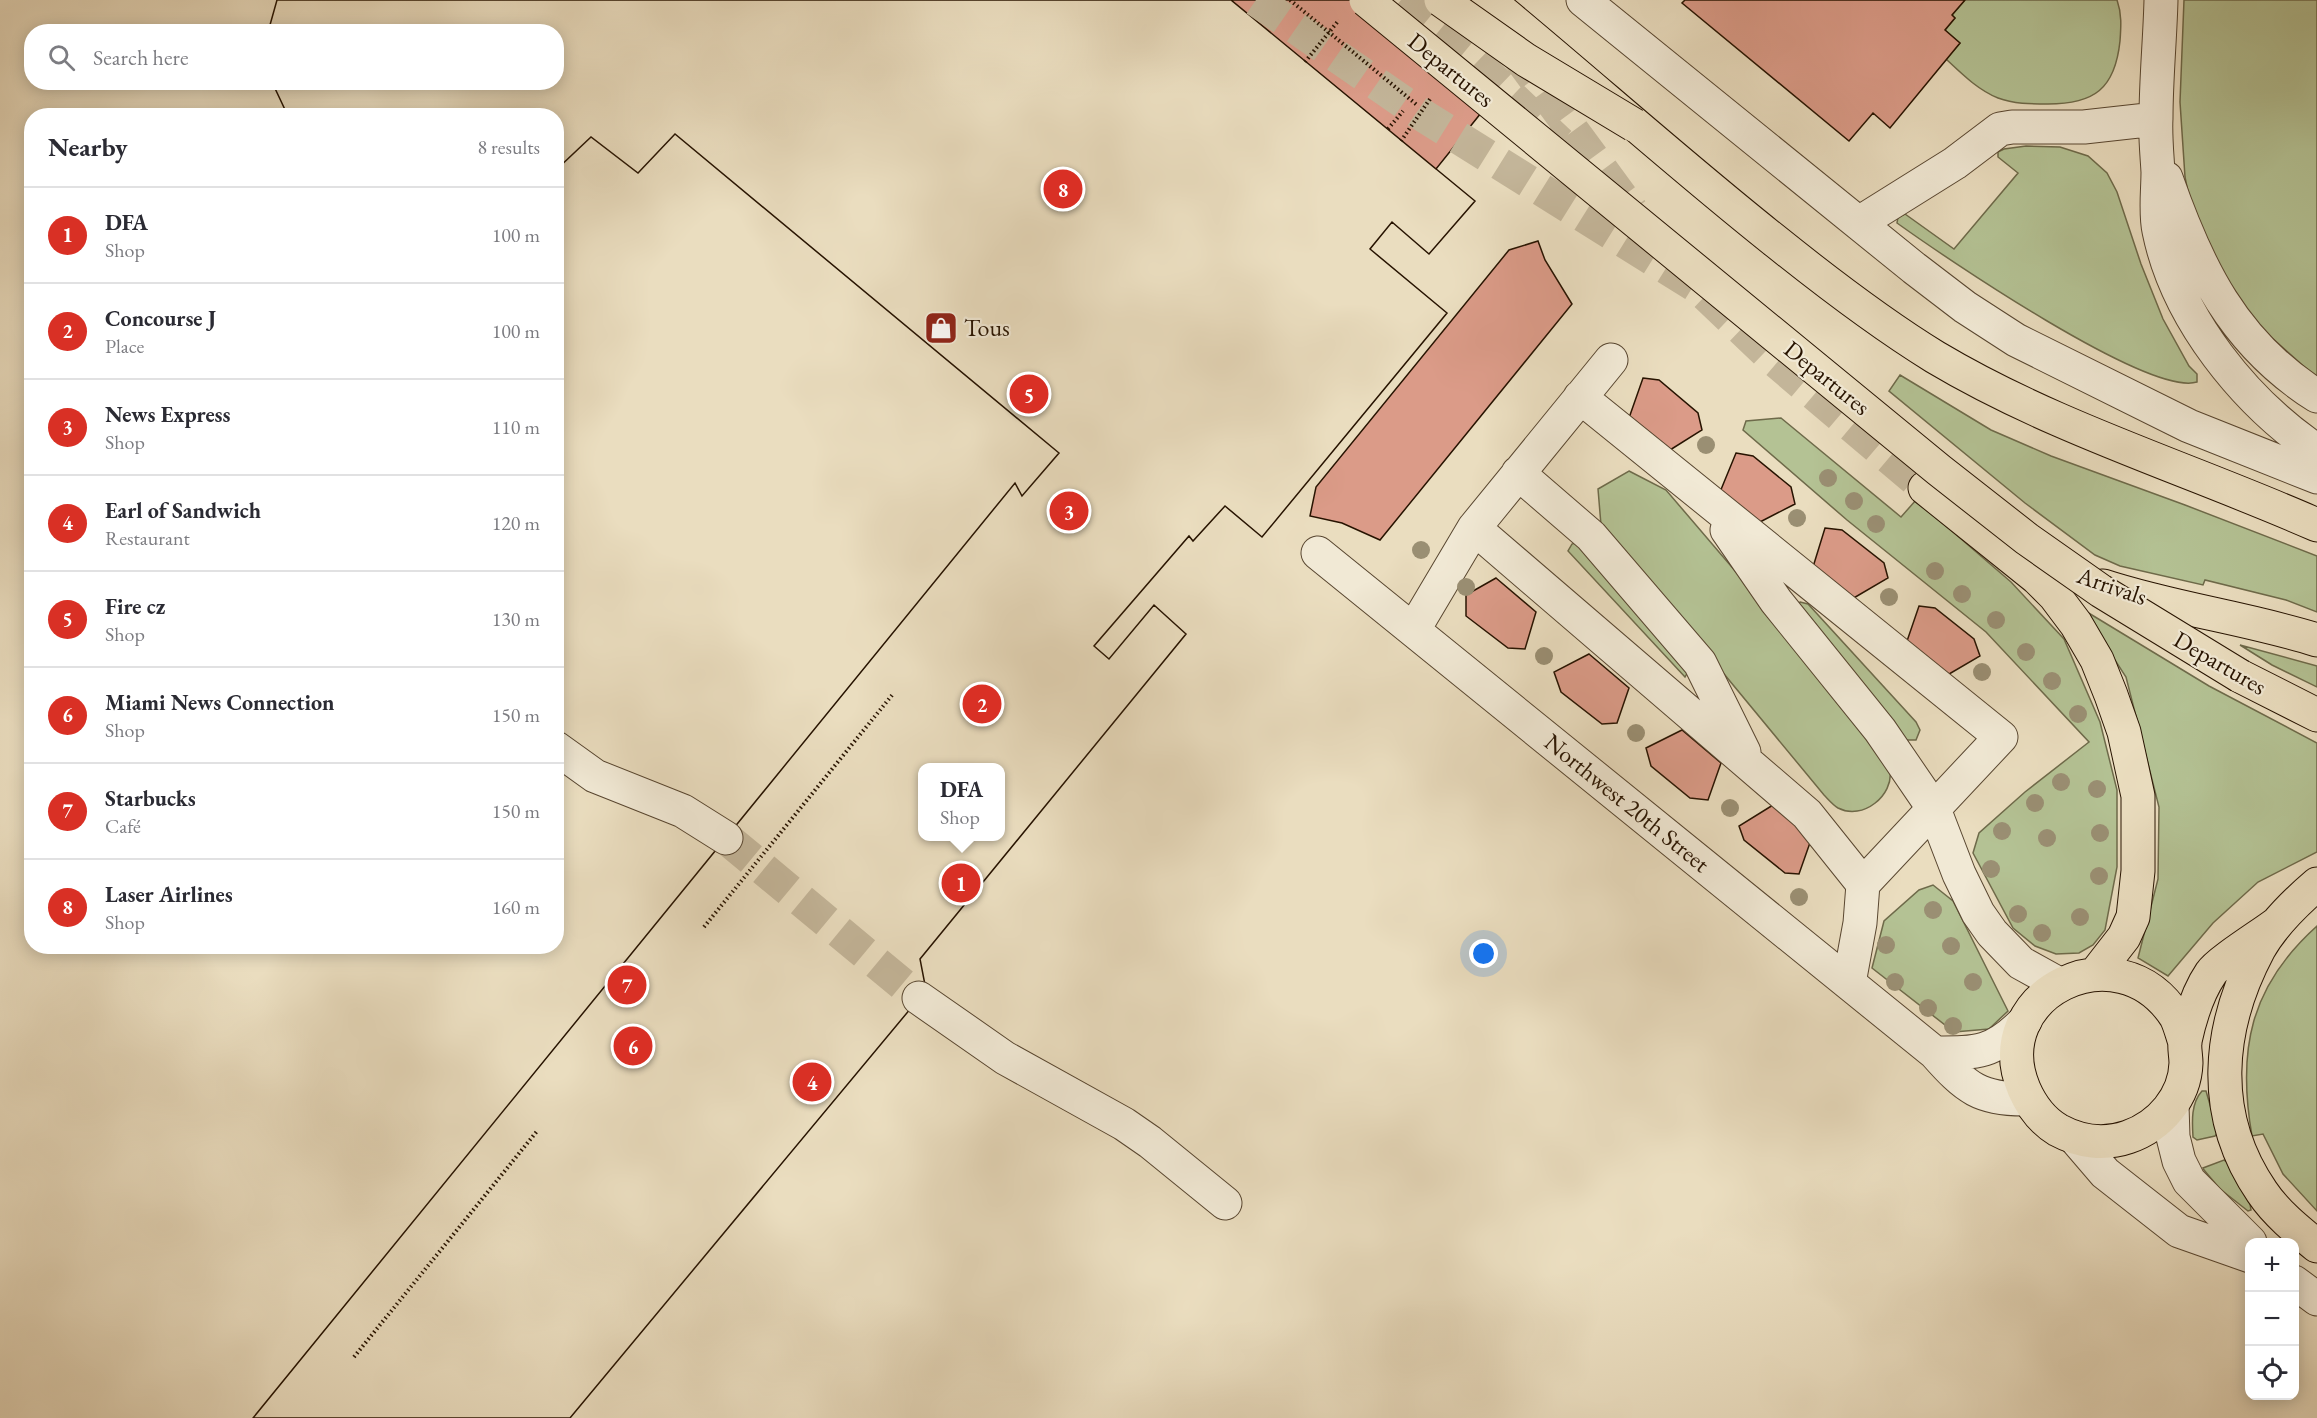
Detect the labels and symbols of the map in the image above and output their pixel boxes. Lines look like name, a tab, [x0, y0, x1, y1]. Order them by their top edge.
street label: Departures	[1402, 25, 1501, 114]
pin: 8	[1044, 166, 1082, 212]
shop icon: Tous	[923, 310, 959, 346]
place label: Tous	[964, 312, 1010, 343]
street label: Departures	[1778, 333, 1877, 422]
pin: 5	[1010, 372, 1048, 416]
pin: 3	[1050, 488, 1088, 534]
street label: Arrivals	[2072, 559, 2151, 612]
street label: Departures	[2168, 624, 2272, 702]
pin: 2	[962, 682, 1002, 726]
street label: Northwest 20th Street	[1538, 726, 1717, 879]
pin: 1	[942, 860, 980, 906]
your location	[1469, 939, 1498, 968]
pin: 7	[608, 962, 646, 1008]
pin: 6	[614, 1024, 652, 1068]
pin: 4	[792, 1060, 832, 1104]

